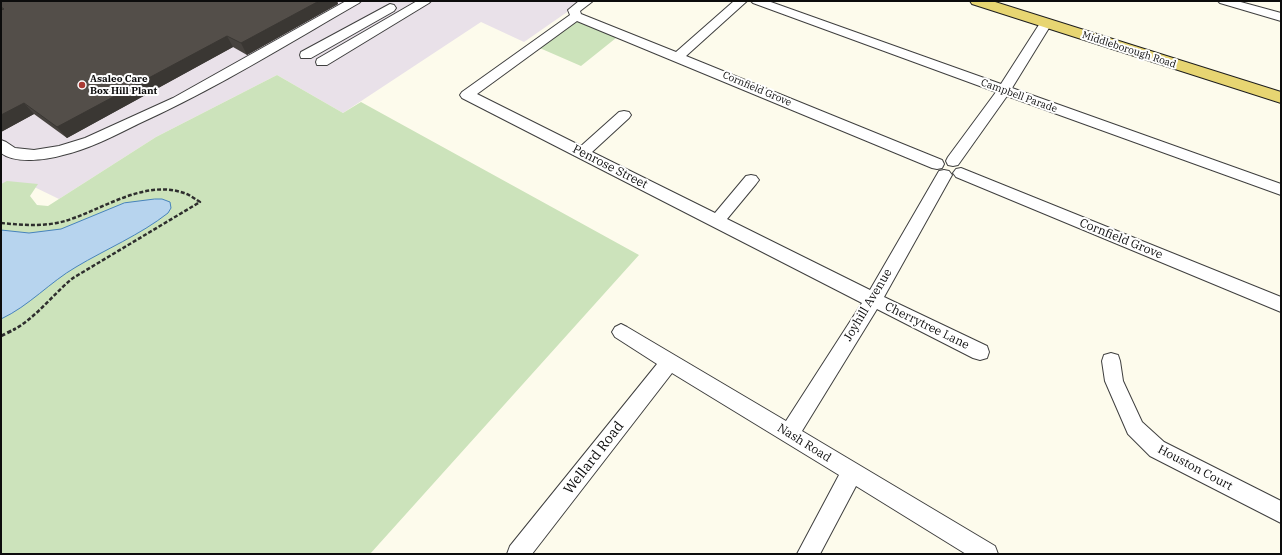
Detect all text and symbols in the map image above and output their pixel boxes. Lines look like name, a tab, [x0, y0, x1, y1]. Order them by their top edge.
street label: Middleborough Road	[1080, 29, 1178, 71]
street label: Cornfield Grove	[721, 69, 793, 109]
place label: Asaleo Care Box Hill Plant	[90, 73, 157, 96]
street label: Campbell Parade	[979, 77, 1059, 115]
marker: Asaleo Care Box Hill Plant	[77, 80, 87, 90]
street label: Penrose Street	[570, 142, 650, 192]
street label: Cornfield Grove	[1077, 216, 1165, 262]
street label: Joyhill Avenue	[841, 266, 895, 344]
street label: Cherrytree Lane	[882, 299, 972, 353]
street label: Wellard Road	[560, 418, 628, 498]
street label: Nash Road	[774, 421, 834, 465]
street label: Houston Court	[1155, 442, 1235, 494]

